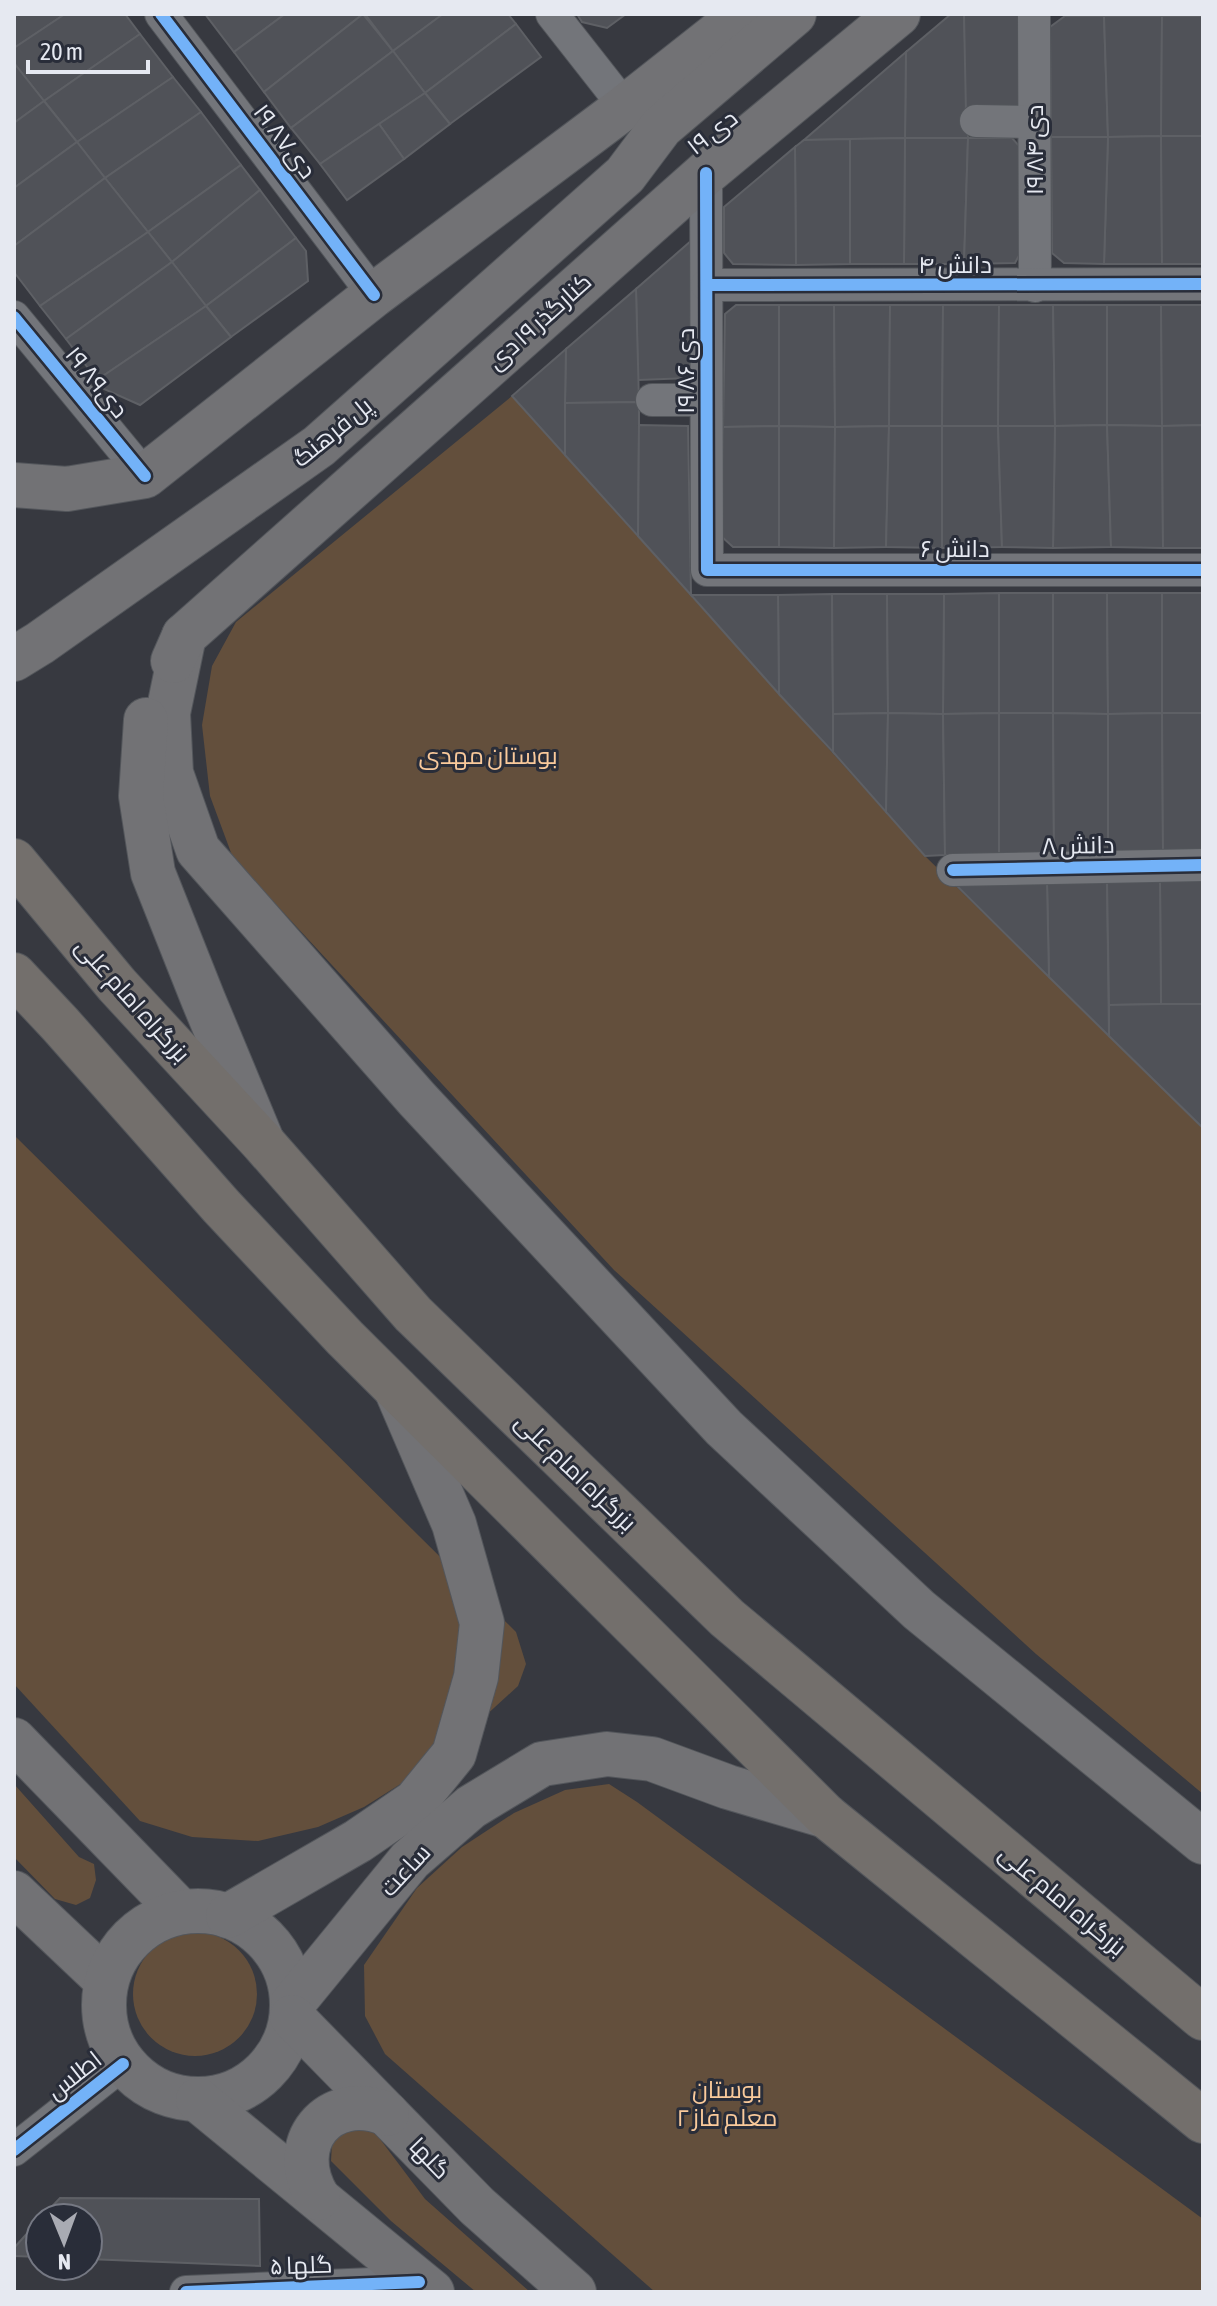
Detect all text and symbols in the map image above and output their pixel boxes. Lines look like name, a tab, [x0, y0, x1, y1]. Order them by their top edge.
scale bar	[28, 24, 148, 74]
text: 20 m	[40, 38, 83, 65]
street label: ۱۹ دی۸۷	[247, 98, 322, 184]
street label: ۱۹ دی	[682, 104, 743, 161]
street label: ۱۹ دی ۸۴	[1021, 105, 1049, 195]
street label: دانش ۴	[918, 251, 992, 279]
street label: کنارگذر ۱۹ دی	[482, 267, 597, 375]
street label: ۱۹ دی ۸۶	[672, 328, 700, 414]
street label: ۱۹ دی۸۹	[59, 341, 134, 424]
street label: پل فرهنگ	[287, 392, 379, 474]
street label: ۶ دانش	[920, 535, 990, 563]
park label: بوستان مهدی	[418, 742, 558, 770]
street label: دانش ۸	[1041, 831, 1115, 860]
street label: بزرگراه امام علی	[68, 933, 196, 1069]
street label: بزرگراه امام علی	[508, 1408, 642, 1538]
street label: ساعت	[374, 1839, 436, 1901]
street label: بزرگراه امام علی	[992, 1839, 1132, 1963]
street label: اطلس	[41, 2045, 107, 2105]
park label: بوستان معلم فاز ۲	[676, 2076, 778, 2134]
street label: گلها	[403, 2132, 456, 2185]
north arrow	[24, 2202, 104, 2282]
text: N	[58, 2249, 71, 2275]
street label: گلها ۵	[269, 2250, 333, 2281]

